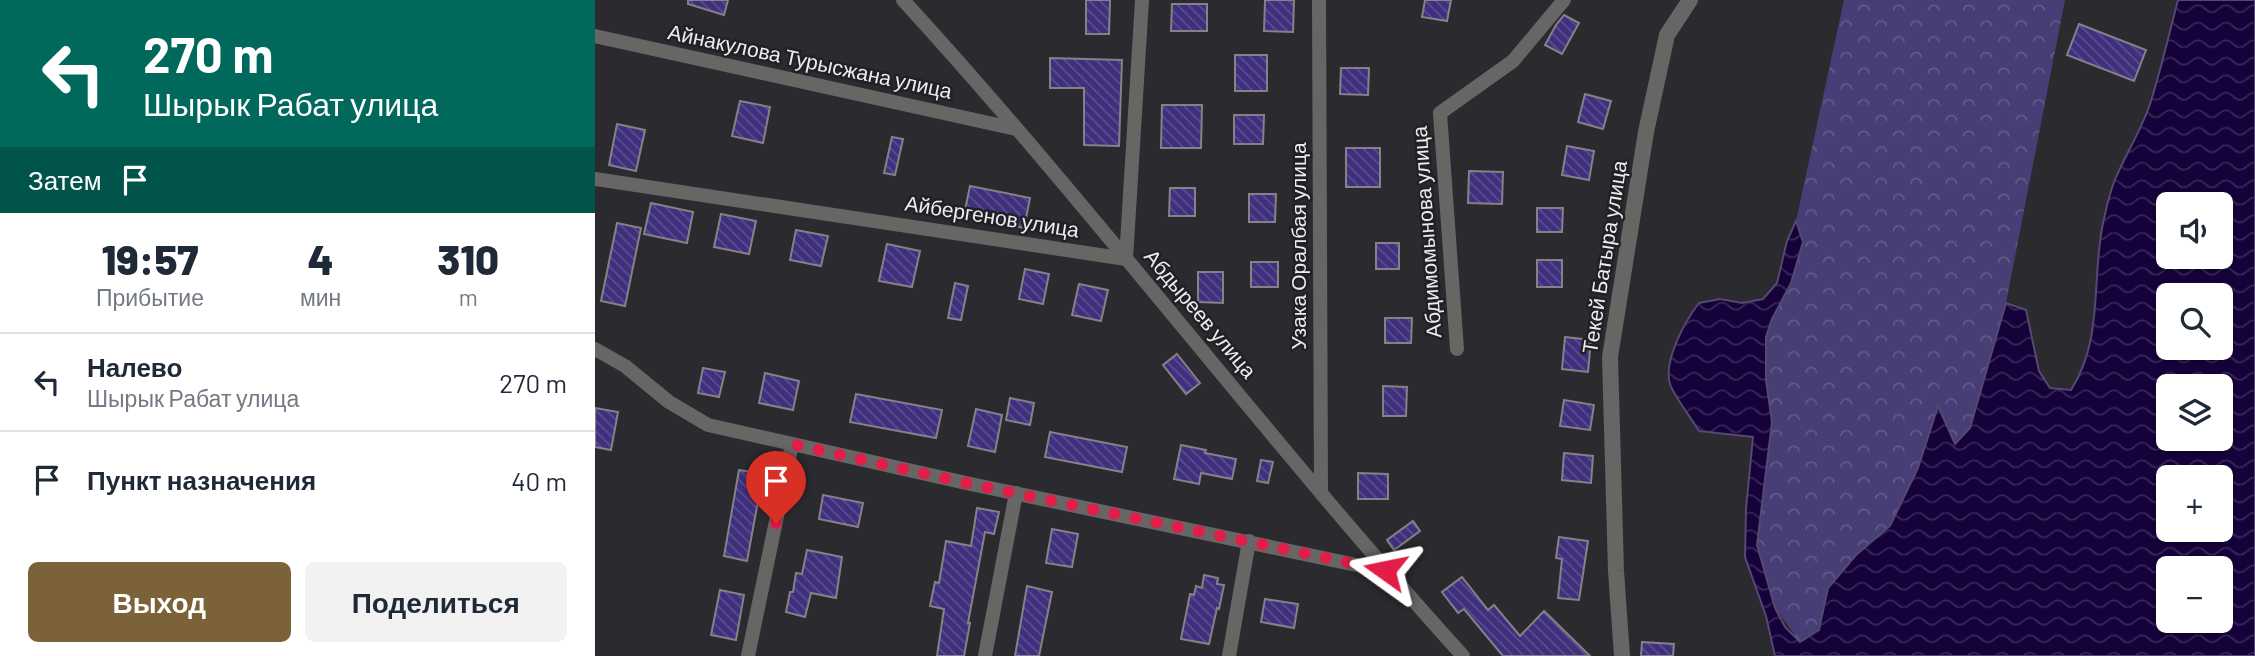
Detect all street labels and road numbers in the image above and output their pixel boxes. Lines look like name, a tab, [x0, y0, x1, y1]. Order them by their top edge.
street label: Айнакулова Турысжана улица	[666, 18, 955, 103]
street label: Абдимомынова улица	[1406, 125, 1445, 339]
street label: Узака Оралбая улица	[1285, 142, 1310, 350]
street label: Текей Батыра улица	[1576, 158, 1631, 355]
street label: Айбергенов улица	[903, 189, 1081, 242]
street label: Абдыреев улица	[1140, 244, 1263, 383]

